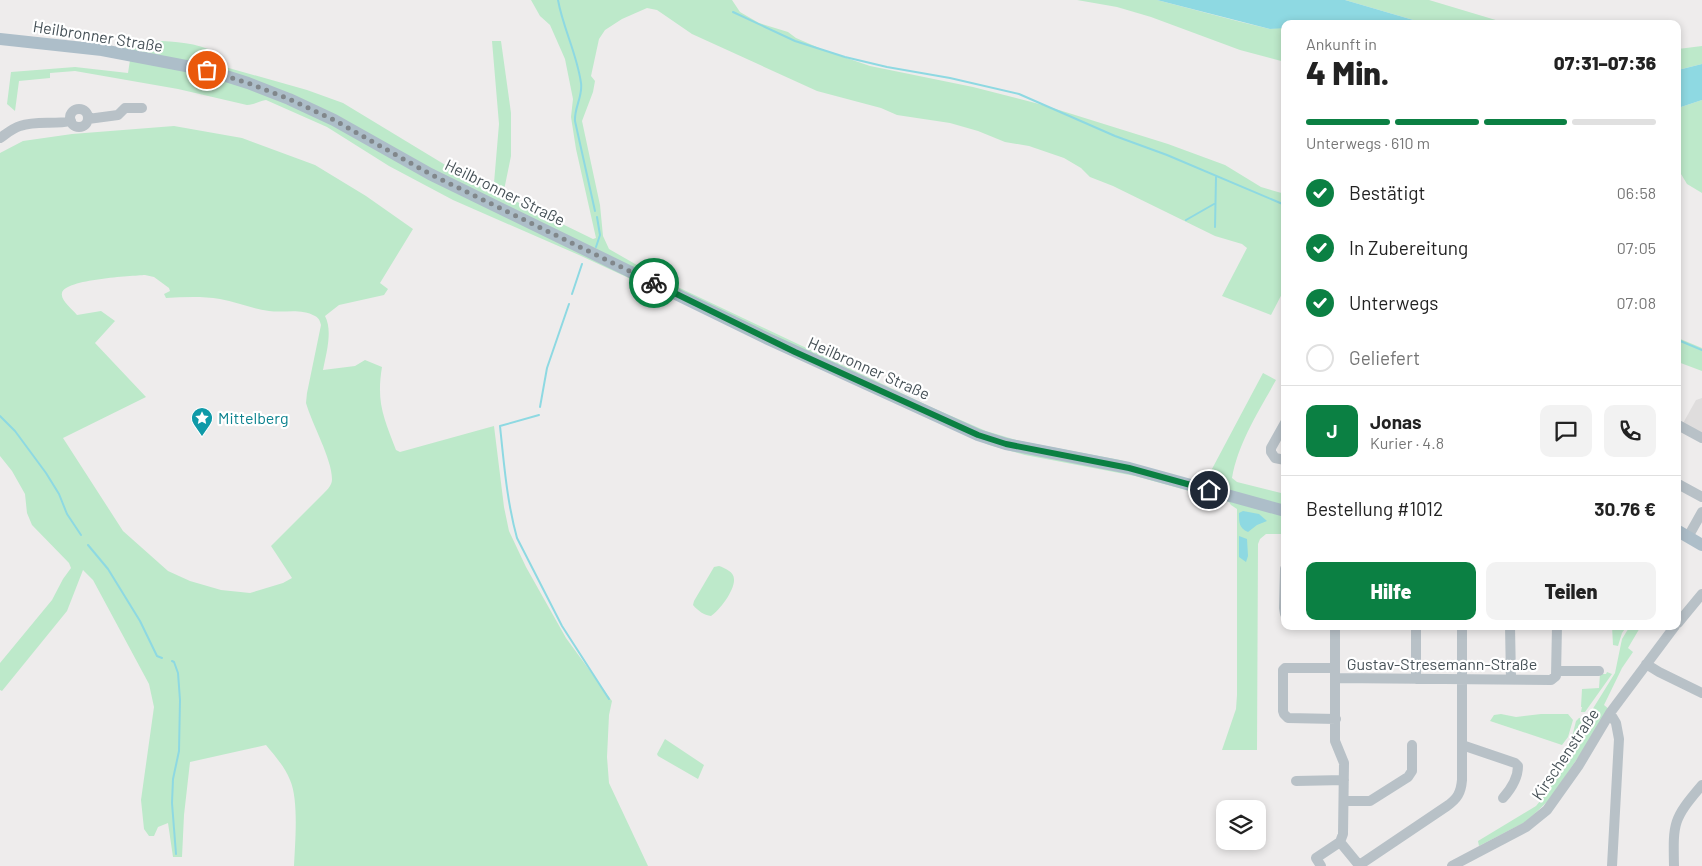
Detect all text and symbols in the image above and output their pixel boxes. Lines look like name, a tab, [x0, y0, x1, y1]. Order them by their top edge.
street label: Heilbronner Straße	[32, 16, 164, 55]
text: Ankunft in	[1306, 34, 1377, 53]
pin	[186, 49, 228, 91]
text: 07:31–07:36	[1554, 51, 1656, 74]
text: 4 Min.	[1306, 53, 1389, 91]
icon: bag	[193, 56, 221, 84]
text: Unterwegs · 610 m	[1306, 133, 1430, 152]
street label: Heilbronner Straße	[442, 154, 568, 229]
icon: check	[1306, 179, 1334, 207]
text: Bestätigt	[1349, 181, 1425, 204]
text: 06:58	[1617, 183, 1656, 202]
icon: check	[1306, 234, 1334, 262]
text: In Zubereitung	[1349, 236, 1468, 259]
text: 07:05	[1617, 238, 1656, 257]
courier	[629, 258, 679, 308]
icon: bike	[640, 269, 668, 297]
icon: check	[1306, 289, 1334, 317]
text: Unterwegs	[1349, 291, 1438, 314]
text: 07:08	[1617, 293, 1656, 312]
street label: Heilbronner Straße	[805, 332, 933, 403]
text: Geliefert	[1349, 346, 1420, 369]
button: chat	[1540, 405, 1592, 457]
button: phone	[1604, 405, 1656, 457]
place icon: Mittelberg	[190, 406, 214, 437]
place label: Mittelberg	[218, 408, 289, 427]
text: Jonas	[1370, 410, 1422, 433]
text: J	[1326, 419, 1338, 442]
text: Kurier · 4.8	[1370, 433, 1444, 452]
pin	[1188, 469, 1230, 511]
icon: home	[1195, 476, 1223, 504]
text: Bestellung #1012	[1306, 497, 1443, 520]
text: 30.76 €	[1594, 497, 1656, 520]
button: Hilfe	[1306, 562, 1476, 620]
button: Teilen	[1486, 562, 1656, 620]
street label: Gustav-Stresemann-Straße	[1347, 654, 1537, 673]
street label: Kirschenstraße	[1527, 704, 1602, 803]
map controls	[1216, 800, 1266, 850]
button: layers	[1216, 800, 1266, 850]

